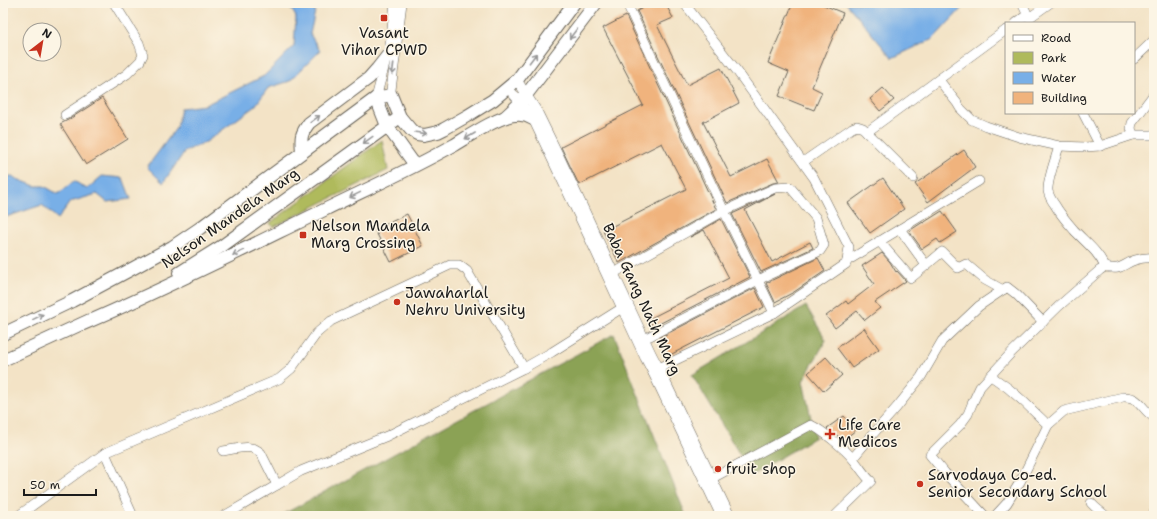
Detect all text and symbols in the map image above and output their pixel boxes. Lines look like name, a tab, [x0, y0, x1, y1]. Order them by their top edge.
marker: Vasant Vihar CPWD	[379, 13, 389, 23]
north arrow	[22, 22, 62, 62]
legend	[1005, 22, 1135, 114]
place label: Vasant Vihar CPWD	[341, 23, 427, 60]
text: N	[39, 25, 55, 43]
one-way arrow	[569, 28, 577, 39]
text: Road	[1041, 30, 1072, 46]
text: Park	[1041, 50, 1067, 66]
one-way arrow	[529, 53, 537, 64]
one-way arrow	[389, 62, 397, 75]
text: Water	[1041, 70, 1077, 86]
text: Building	[1041, 90, 1087, 106]
one-way arrow	[310, 114, 321, 123]
one-way arrow	[414, 130, 427, 137]
one-way arrow	[464, 132, 476, 140]
one-way arrow	[363, 136, 374, 144]
street label: Nelson Mandela Marg	[157, 163, 303, 273]
one-way arrow	[349, 192, 361, 199]
place label: Nelson Mandela Marg Crossing	[311, 216, 431, 253]
street label: Baba Gang Nath Marg	[598, 220, 686, 378]
marker: Nelson Mandela Marg Crossing	[298, 230, 308, 240]
one-way arrow	[233, 250, 245, 257]
place label: Jawaharlal Nehru University	[405, 283, 526, 320]
marker: Jawaharlal Nehru University	[392, 297, 402, 307]
one-way arrow	[32, 313, 44, 320]
place label: Life Care Medicos	[838, 415, 901, 452]
marker: Life Care Medicos	[825, 429, 835, 439]
place label: fruit shop	[726, 459, 796, 479]
marker: fruit shop	[713, 464, 723, 474]
place label: Sarvodaya Co-ed. Senior Secondary School	[928, 465, 1107, 502]
scale bar	[24, 471, 96, 497]
text: 50 m	[30, 477, 60, 493]
marker: Sarvodaya Co-ed. Senior Secondary School	[915, 479, 925, 489]

